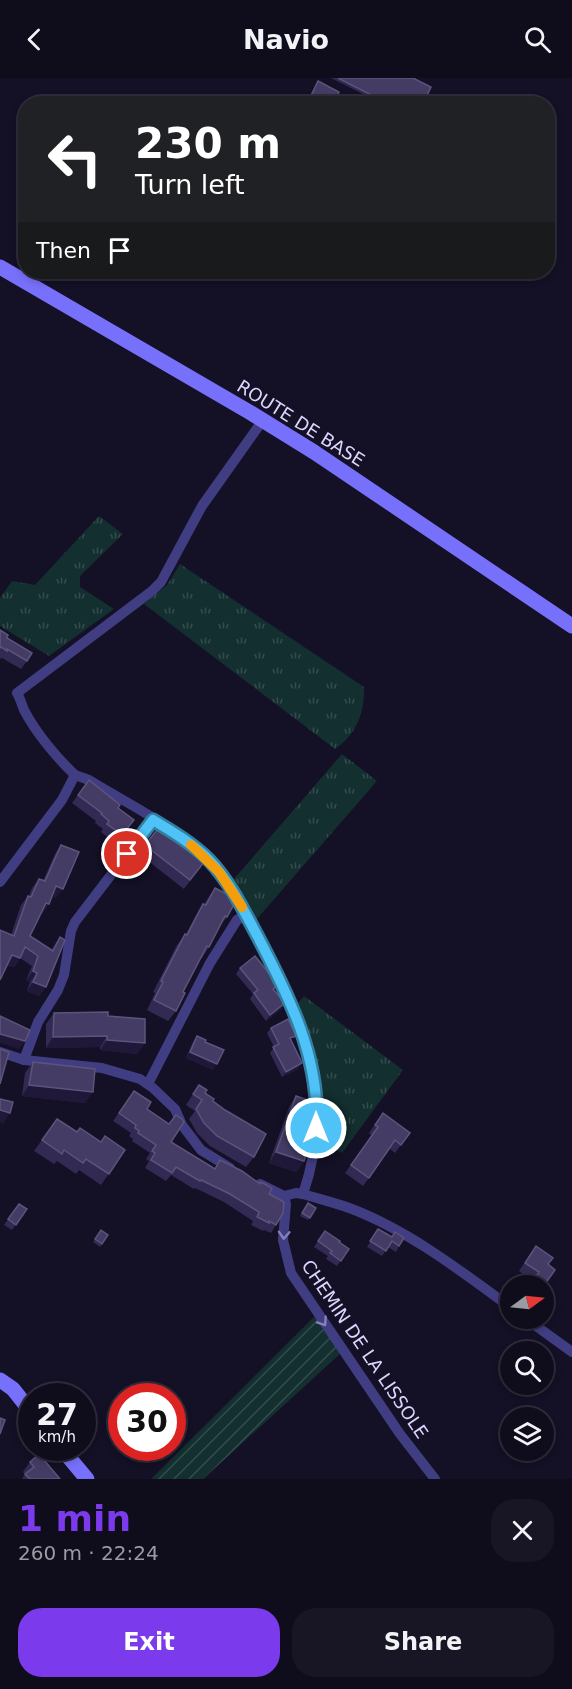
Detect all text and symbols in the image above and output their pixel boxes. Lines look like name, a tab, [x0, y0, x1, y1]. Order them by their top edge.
icon: back	[18, 23, 51, 56]
icon: search	[521, 23, 554, 56]
text: Navio	[243, 24, 329, 55]
text: 230 m	[135, 119, 281, 168]
icon: left	[36, 120, 114, 198]
text: Turn left	[135, 169, 245, 200]
icon: arrive	[103, 234, 136, 267]
text: Then	[36, 238, 91, 263]
street label: ROUTE DE BASE	[233, 375, 369, 471]
pin	[101, 828, 152, 879]
icon: arrive	[110, 837, 143, 870]
position arrow	[284, 1096, 348, 1160]
one-way arrow	[277, 1231, 290, 1240]
street label: CHEMIN DE LA LISSOLE	[297, 1256, 433, 1442]
north arrow	[500, 1275, 554, 1329]
map controls	[500, 1275, 554, 1461]
one-way arrow	[316, 1315, 327, 1326]
button: search	[500, 1341, 554, 1395]
speed limit sign: 30	[108, 1383, 186, 1461]
text: 27	[36, 1397, 78, 1432]
button: layers	[500, 1407, 554, 1461]
text: km/h	[38, 1428, 76, 1446]
text: 1 min	[18, 1498, 131, 1539]
button: close	[491, 1499, 554, 1562]
text: 260 m · 22:24	[18, 1541, 159, 1565]
button: Exit	[18, 1608, 280, 1677]
button: Share	[292, 1608, 554, 1677]

